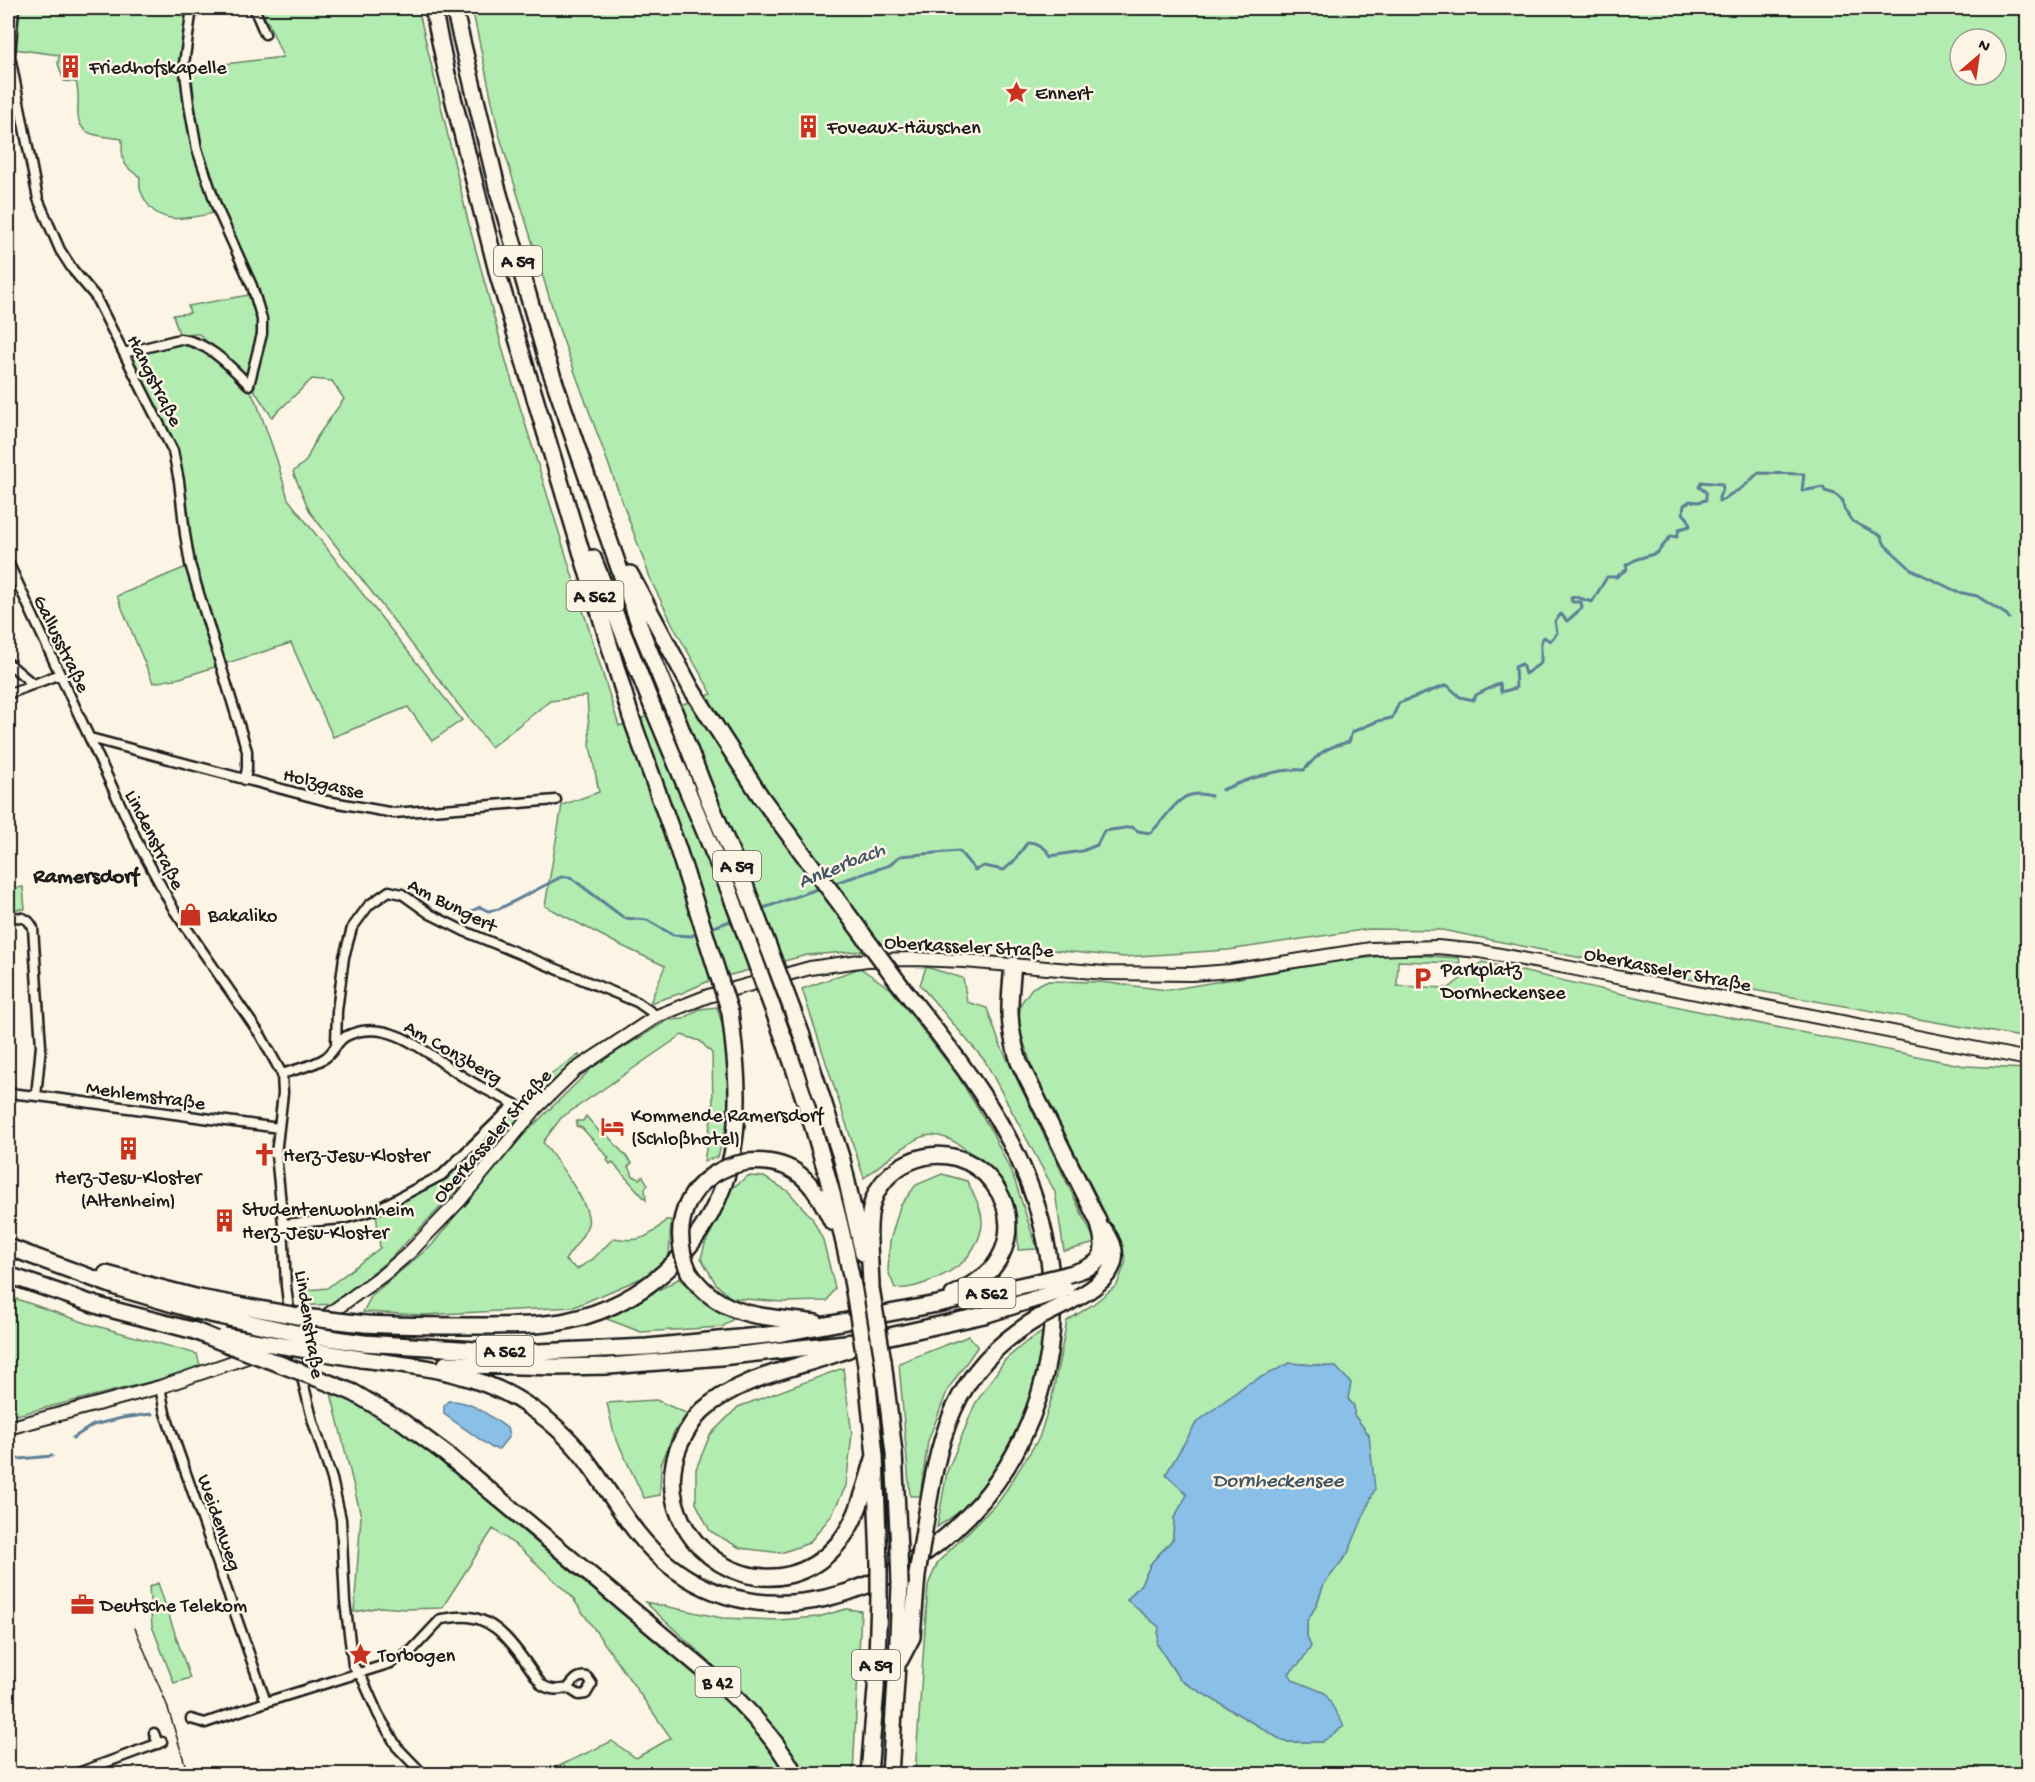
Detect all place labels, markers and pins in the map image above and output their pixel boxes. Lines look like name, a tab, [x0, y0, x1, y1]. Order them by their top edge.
building icon: Friedhofskapelle	[58, 53, 84, 79]
place label: Friedhofskapelle	[88, 58, 227, 81]
place icon: Ennert	[1004, 79, 1030, 105]
place label: Ennert	[1035, 84, 1094, 107]
building icon: Foveaux-Häuschen	[796, 113, 822, 139]
place label: Foveaux-Häuschen	[826, 118, 981, 141]
shop icon: Bakaliko	[177, 901, 203, 927]
place label: Bakaliko	[207, 906, 277, 929]
place label: Parkplatz Dornheckensee	[1439, 960, 1566, 1006]
parking icon: Parkplatz Dornheckensee	[1410, 966, 1436, 992]
place label: Kommende Ramersdorf (Schloßhotel)	[631, 1106, 825, 1152]
hotel icon: Kommende Ramersdorf (Schloßhotel)	[600, 1113, 626, 1139]
building icon: Herz-Jesu-Kloster (Altenheim)	[115, 1136, 141, 1162]
church icon: Herz-Jesu-Kloster	[252, 1141, 278, 1167]
place label: Herz-Jesu-Kloster	[283, 1146, 432, 1169]
place label: Herz-Jesu-Kloster (Altenheim)	[55, 1168, 203, 1214]
place label: Studentenwohnheim Herz-Jesu-Kloster	[242, 1200, 414, 1246]
building icon: Studentenwohnheim Herz-Jesu-Kloster	[211, 1207, 237, 1233]
office icon: Deutsche Telekom	[69, 1591, 95, 1617]
place label: Deutsche Telekom	[98, 1596, 247, 1619]
place icon: Torbogen	[347, 1641, 373, 1667]
place label: Torbogen	[377, 1646, 456, 1669]

